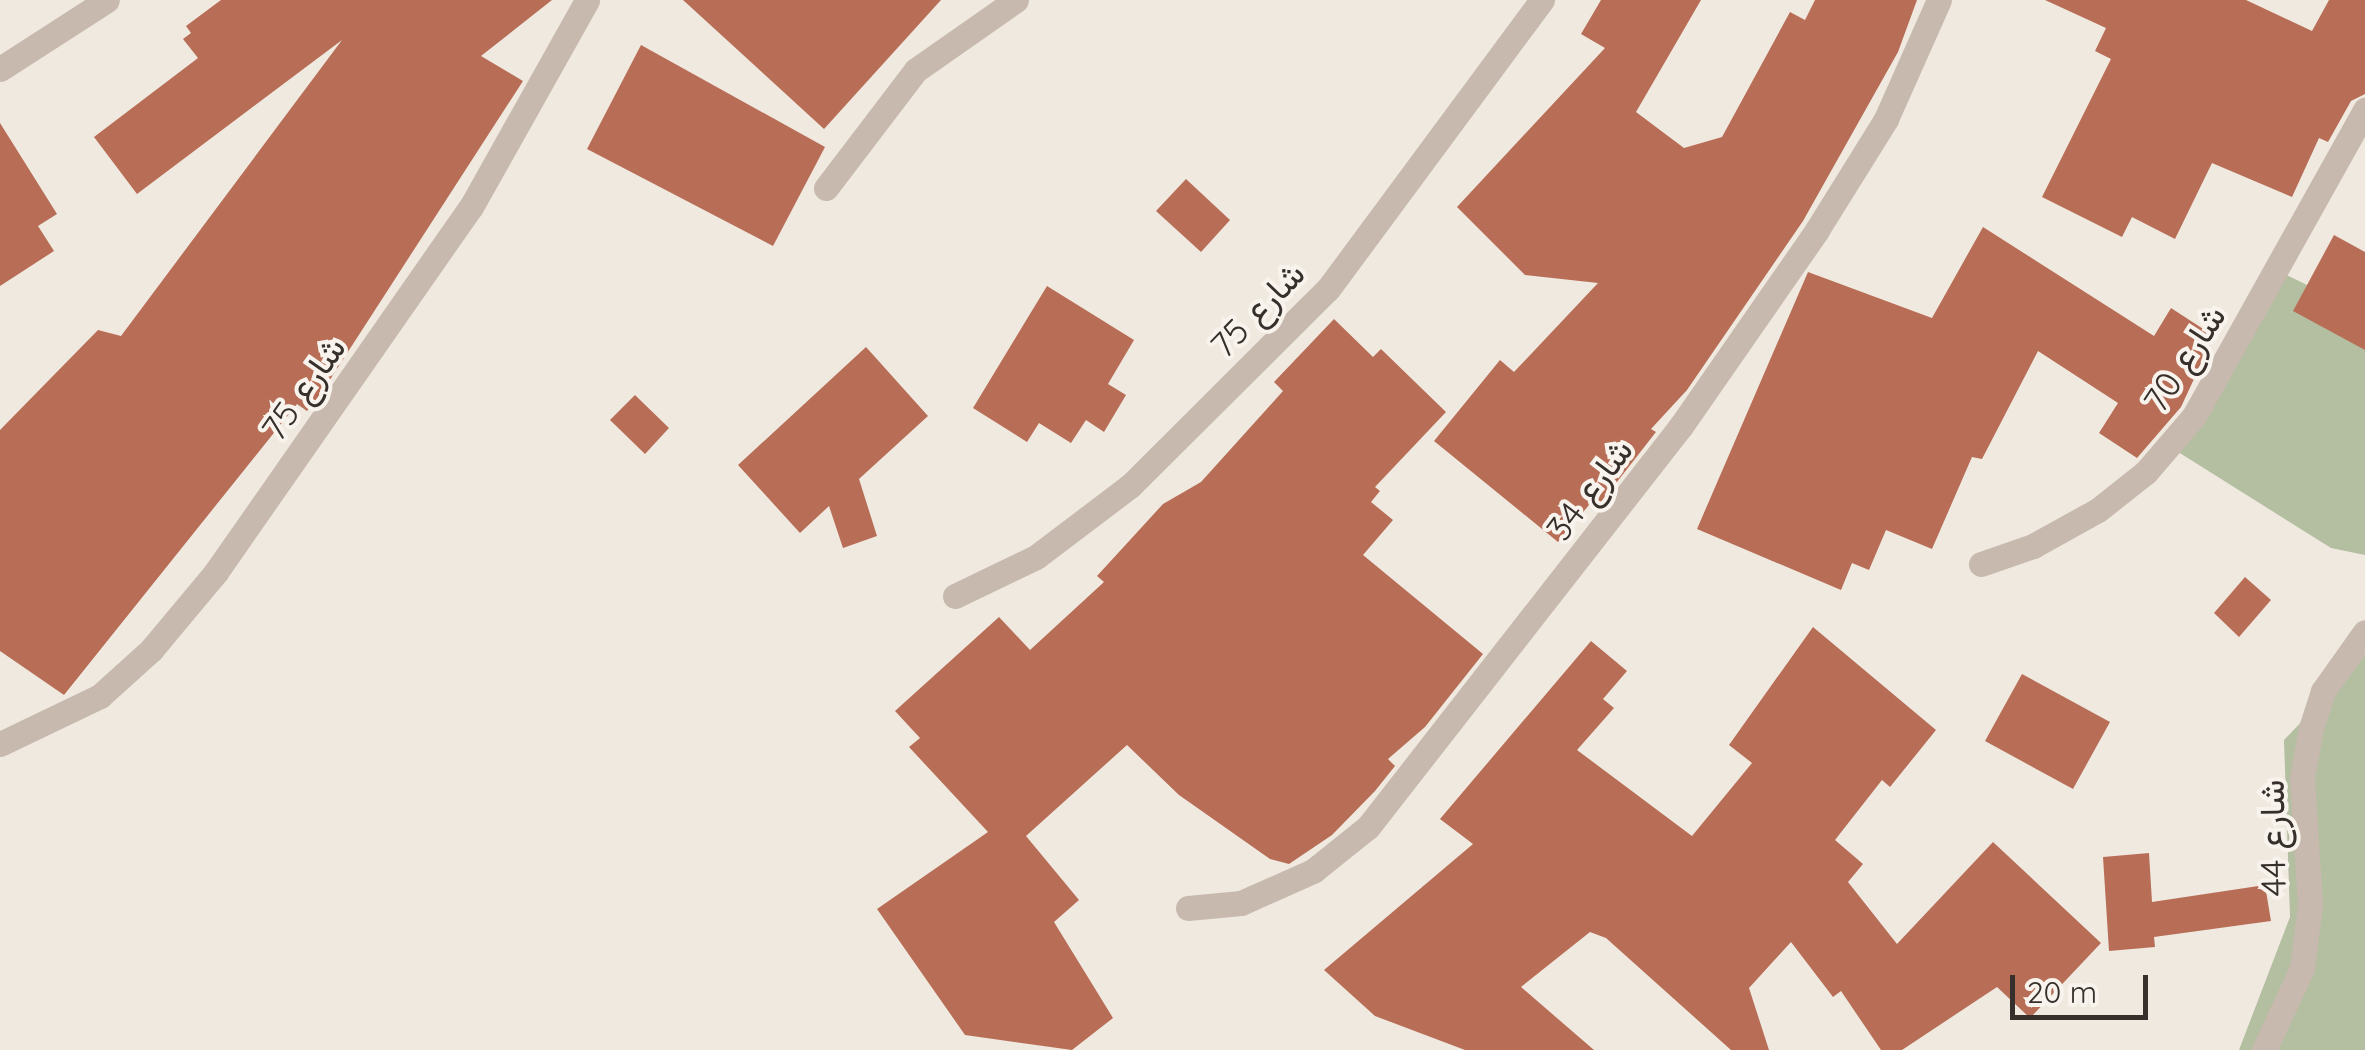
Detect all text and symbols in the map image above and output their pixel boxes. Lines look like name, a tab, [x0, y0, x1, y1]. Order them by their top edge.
street label: شارع 75	[1201, 252, 1313, 366]
street label: شارع 70	[2134, 297, 2234, 419]
street label: شارع 75	[252, 328, 354, 448]
street label: شارع 34	[1537, 430, 1641, 548]
street label: شارع 44	[2250, 779, 2294, 897]
scale bar	[2015, 955, 2152, 1017]
text: 20 m	[2027, 973, 2097, 1011]

